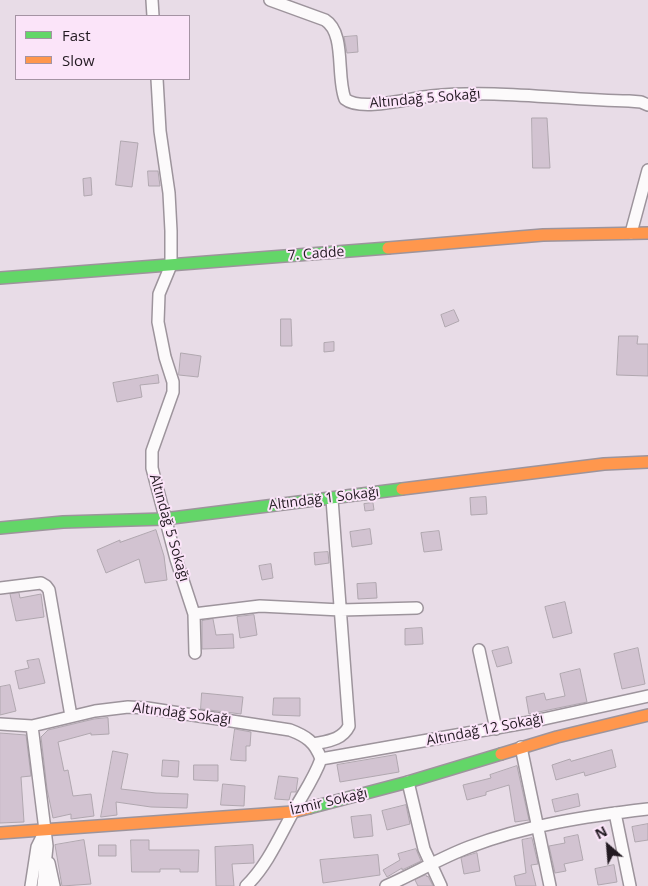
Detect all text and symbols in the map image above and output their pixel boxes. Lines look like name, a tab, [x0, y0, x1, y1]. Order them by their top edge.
legend	[15, 15, 190, 80]
text: Fast	[62, 25, 91, 45]
text: Slow	[62, 50, 95, 70]
street label: Altındağ 5 Sokağı	[369, 86, 481, 112]
street label: 7. Cadde	[287, 244, 345, 264]
street label: Altındağ 5 Sokağı	[146, 472, 192, 584]
street label: Altındağ 1 Sokağı	[268, 484, 380, 514]
street label: Altındağ Sokağı	[132, 700, 232, 728]
street label: Altındağ 12 Sokağı	[425, 710, 545, 750]
street label: İzmir Sokağı	[289, 785, 369, 819]
north arrow	[583, 821, 633, 871]
text: N	[592, 821, 610, 843]

